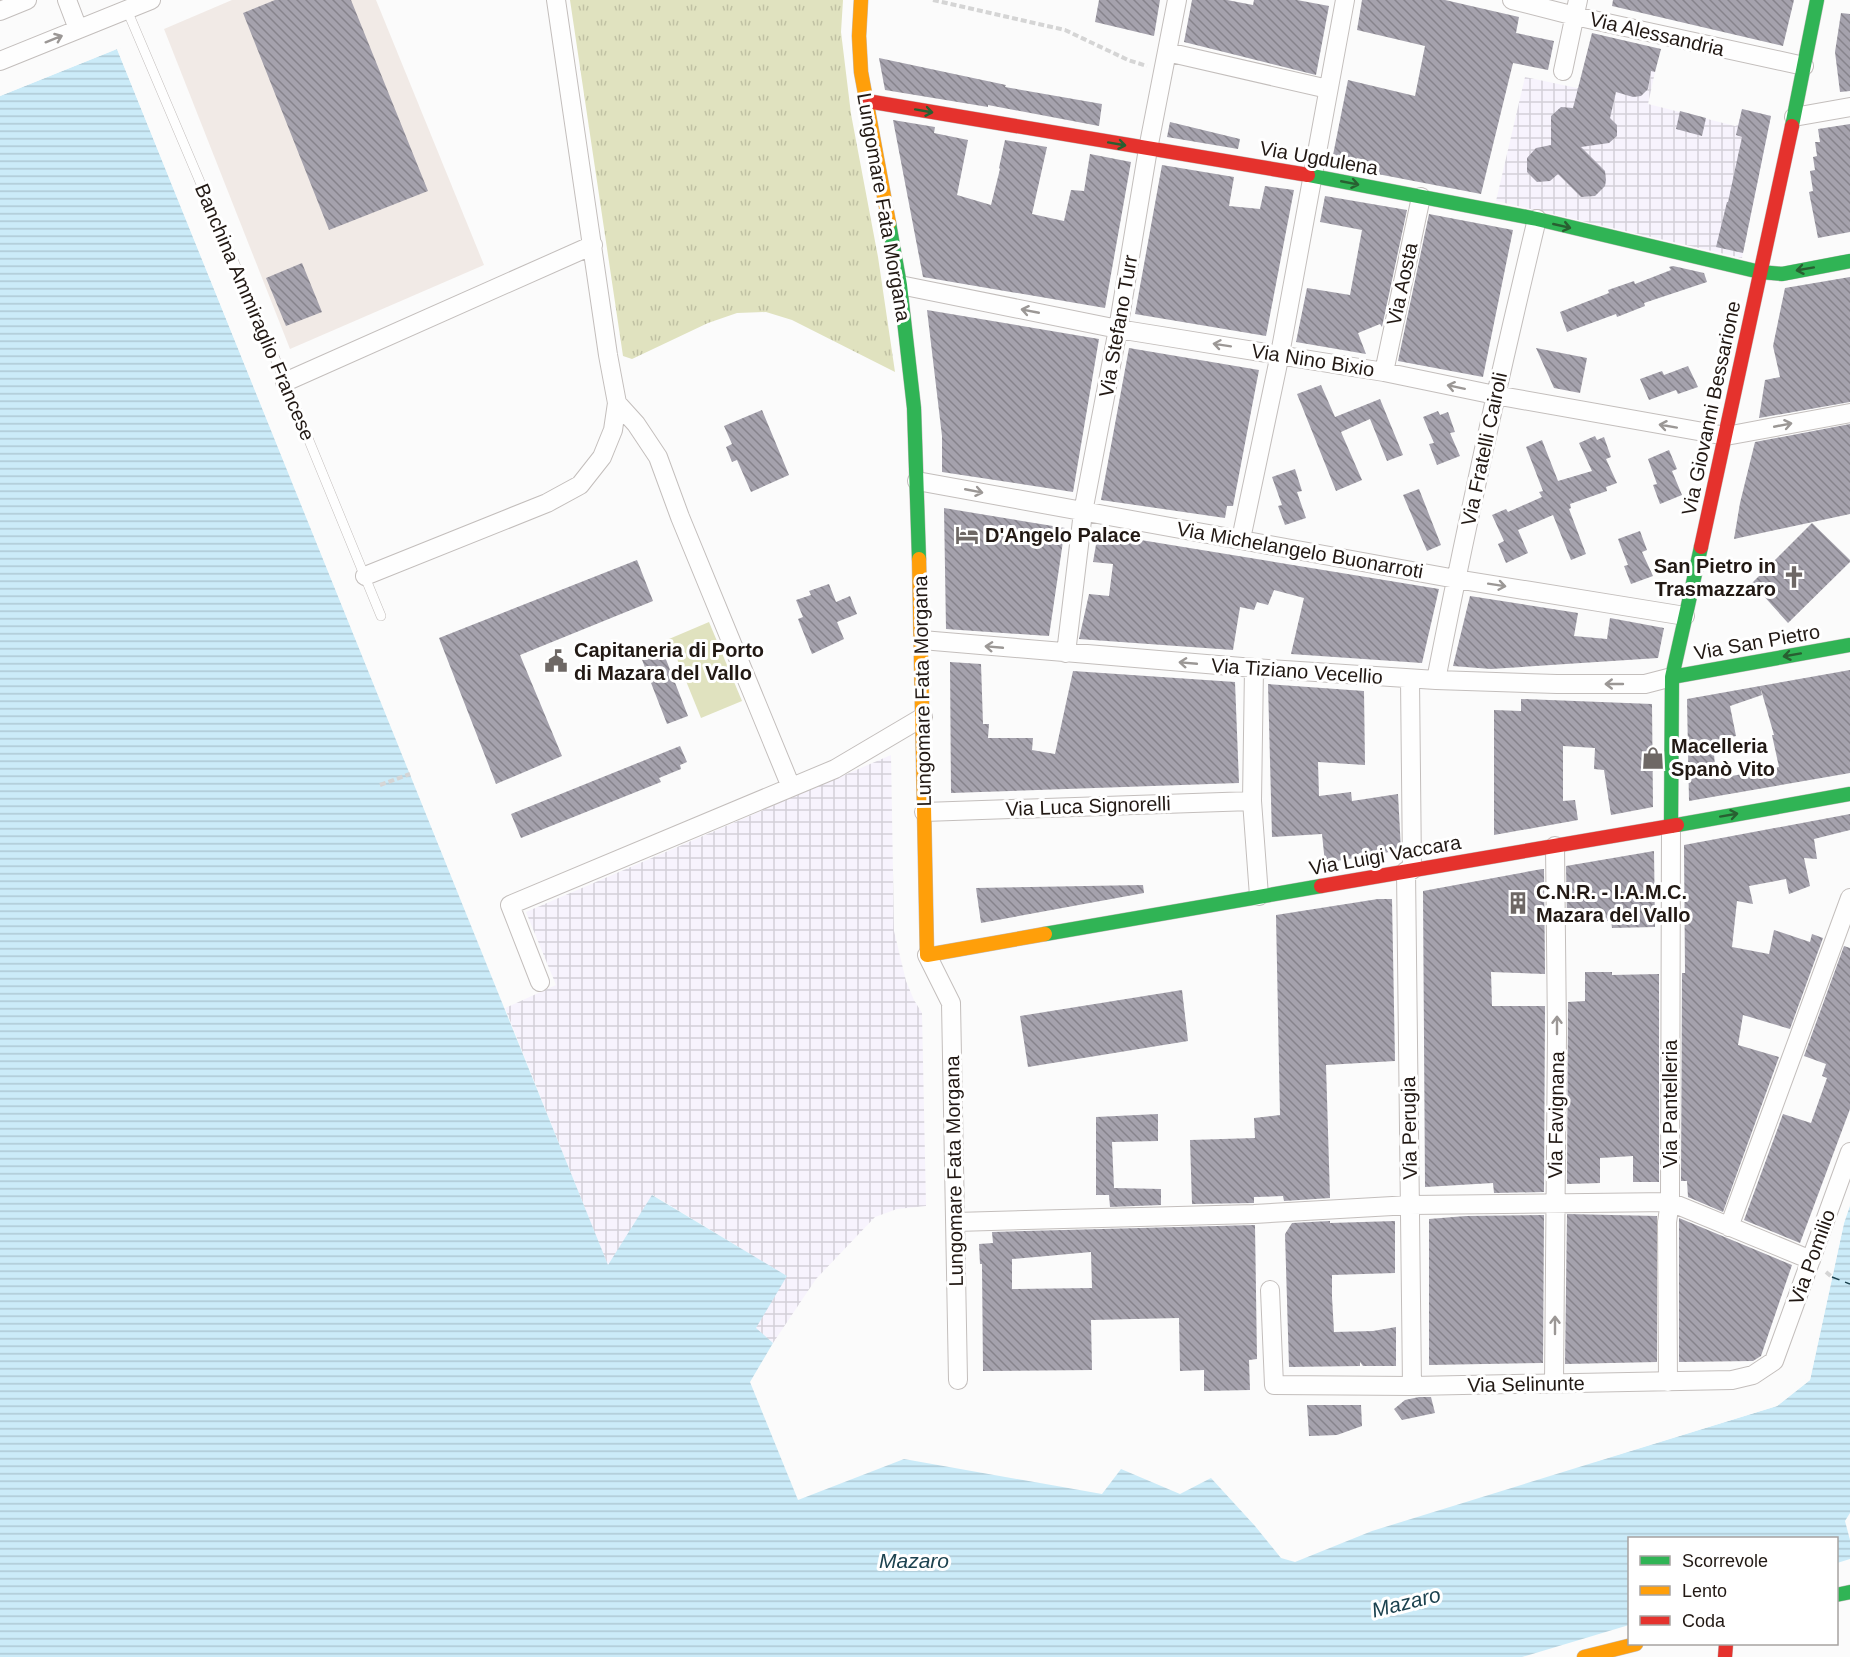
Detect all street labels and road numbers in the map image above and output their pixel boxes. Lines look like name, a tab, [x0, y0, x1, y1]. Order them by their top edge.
street label: Via Alessandria	[1588, 8, 1727, 60]
street label: Lungomare Fata Morgana	[853, 91, 915, 324]
street label: Via Ugdulena	[1258, 137, 1381, 179]
street label: Banchina Ammiraglio Francese	[191, 180, 319, 444]
street label: Via Aosta	[1382, 240, 1422, 327]
street label: Via Stefano Turr	[1095, 253, 1141, 399]
street label: Via Giovanni Bessarione	[1678, 299, 1744, 517]
street label: Via Nino Bixio	[1250, 339, 1376, 381]
street label: Via Fratelli Cairoli	[1457, 370, 1511, 528]
street label: Via Michelangelo Buonarroti	[1175, 517, 1425, 583]
street label: Lungomare Fata Morgana	[909, 574, 935, 807]
street label: Via San Pietro	[1692, 620, 1822, 664]
street label: Via Tiziano Vecellio	[1210, 654, 1384, 688]
street label: Via Luca Signorelli	[1005, 792, 1171, 820]
street label: Via Luigi Vaccara	[1307, 831, 1463, 879]
street label: Via Pantelleria	[1659, 1039, 1681, 1168]
street label: Via Favignana	[1544, 1050, 1568, 1179]
street label: Lungomare Fata Morgana	[941, 1054, 967, 1287]
street label: Via Perugia	[1397, 1075, 1421, 1180]
street label: Via Pomilio	[1785, 1206, 1839, 1308]
street label: Via Selinunte	[1467, 1372, 1585, 1396]

